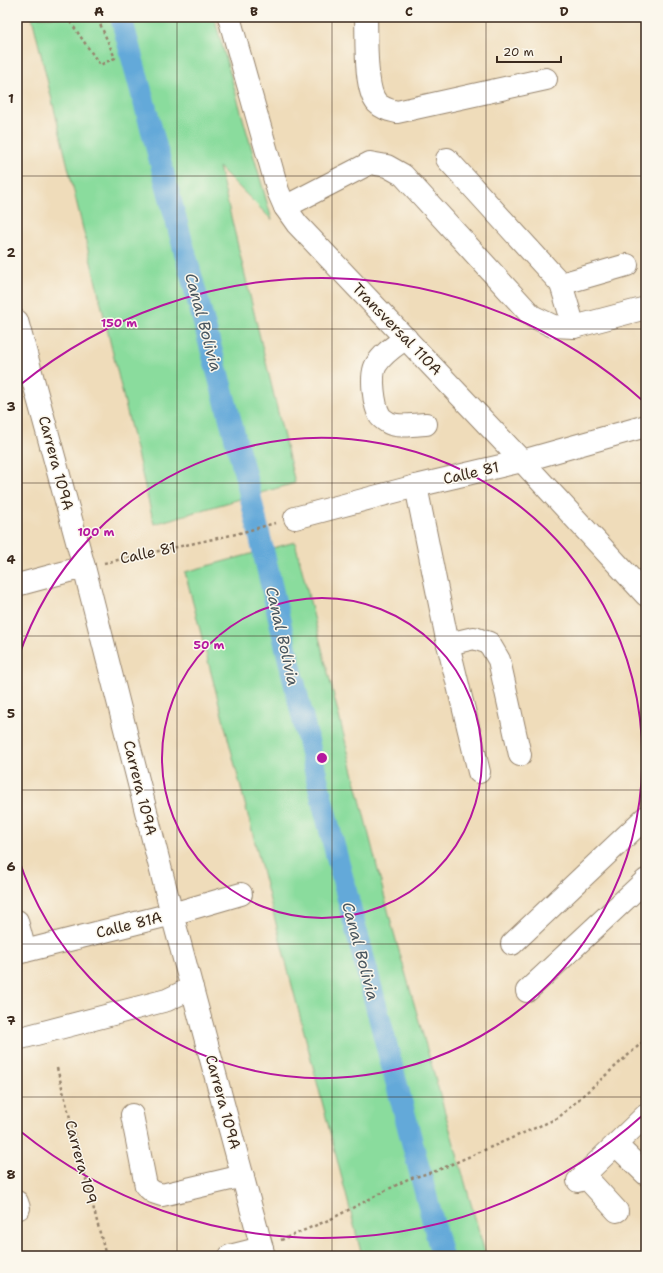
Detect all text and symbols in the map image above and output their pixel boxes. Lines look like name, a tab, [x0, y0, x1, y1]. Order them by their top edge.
text: A	[94, 3, 104, 20]
text: B	[250, 3, 258, 20]
text: C	[405, 3, 413, 20]
text: D	[559, 3, 569, 20]
scale bar	[497, 38, 561, 64]
text: 20 m	[503, 44, 534, 60]
text: 1	[8, 90, 14, 107]
text: 2	[6, 244, 16, 261]
water label: Canal Bolivia	[180, 271, 227, 374]
street label: Transversal 110A	[348, 278, 446, 380]
text: 150 m	[101, 315, 137, 331]
text: 3	[6, 398, 16, 415]
street label: Carrera 109A	[34, 414, 78, 513]
street label: Calle 81	[441, 457, 501, 489]
text: 100 m	[78, 524, 115, 540]
street label: Calle 81	[118, 537, 178, 569]
text: 4	[6, 551, 16, 568]
water label: Canal Bolivia	[261, 584, 304, 688]
text: 50 m	[194, 637, 225, 653]
text: 5	[7, 705, 15, 722]
street label: Carrera 109A	[119, 738, 161, 838]
centre of rings	[315, 751, 329, 765]
text: 6	[6, 858, 16, 875]
water label: Canal Bolivia	[337, 900, 384, 1003]
street label: Calle 81A	[94, 907, 164, 943]
text: 7	[6, 1012, 16, 1029]
street label: Carrera 109A	[201, 1053, 245, 1152]
street label: Carrera 109	[60, 1118, 102, 1206]
text: 8	[6, 1166, 16, 1183]

